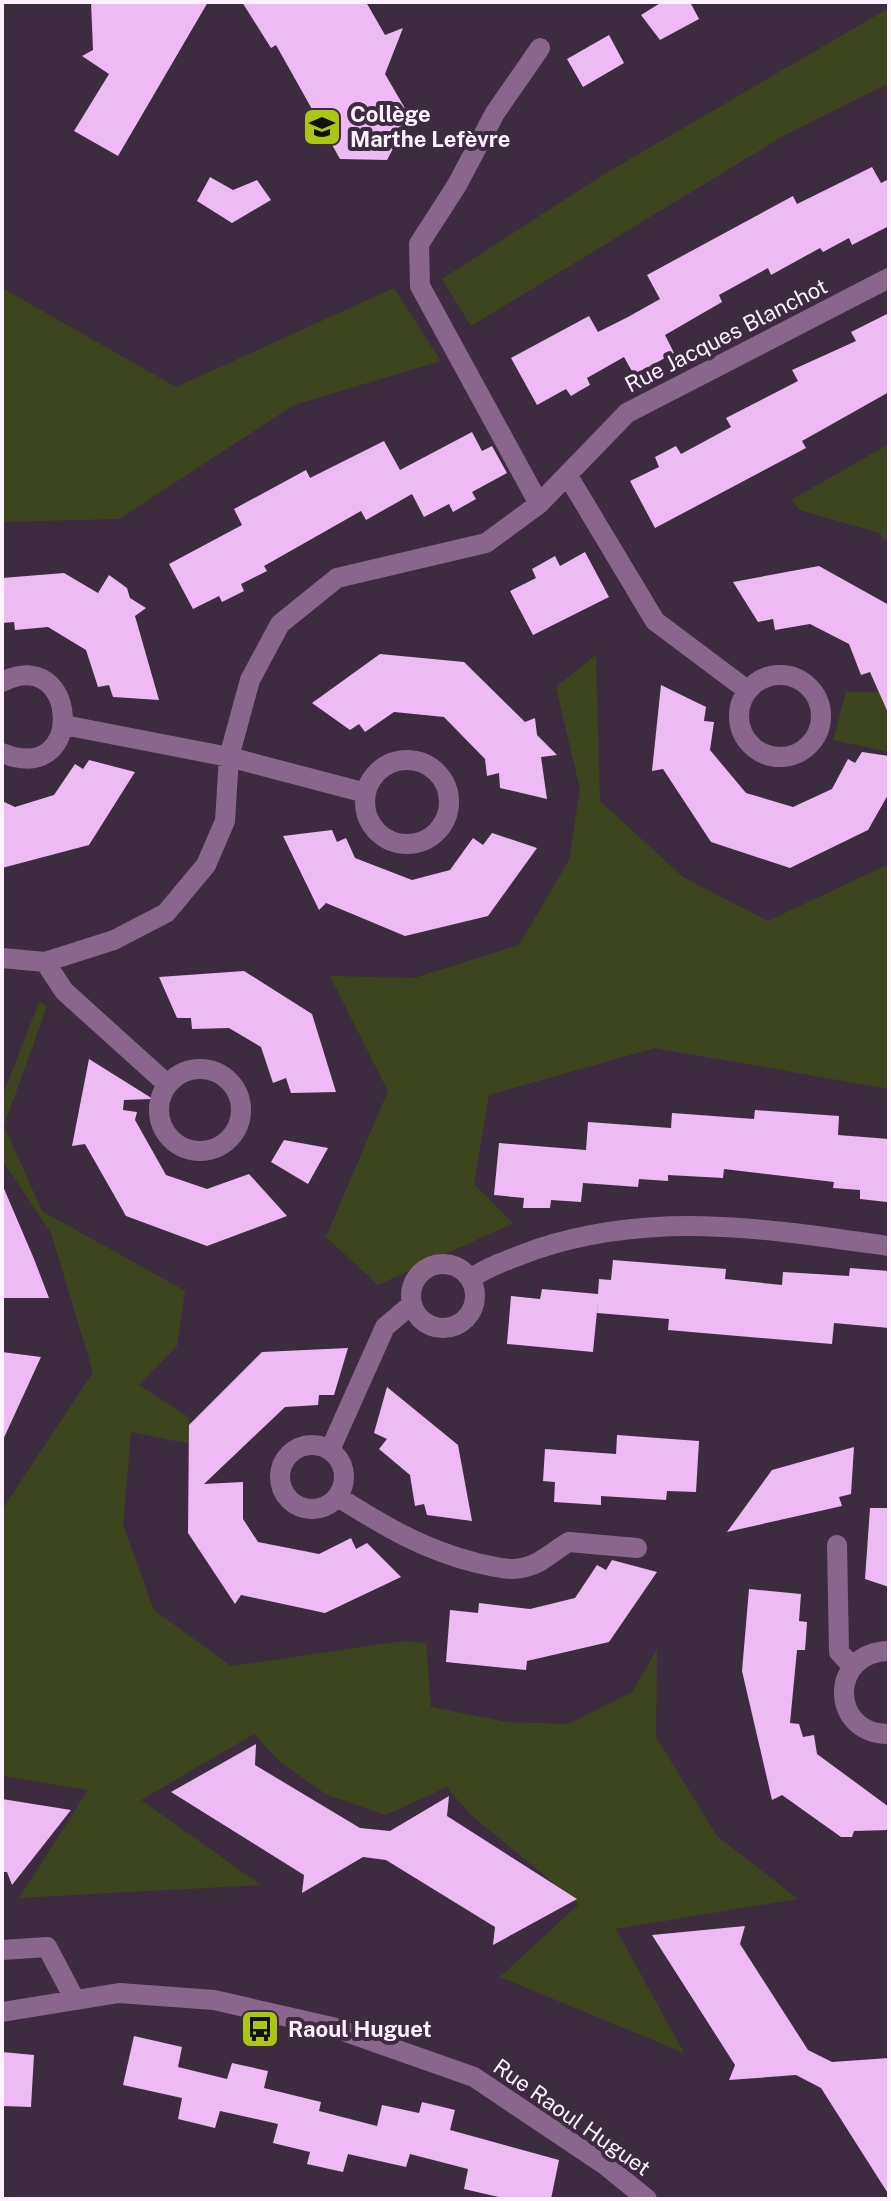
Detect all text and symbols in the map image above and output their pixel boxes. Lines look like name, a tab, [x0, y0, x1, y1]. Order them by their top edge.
place label: Collège Marthe Lefèvre	[350, 101, 510, 152]
school or university icon: Collège Marthe Lefèvre	[301, 106, 343, 148]
street label: Rue Jacques Blanchot	[621, 273, 831, 397]
bus stop icon: Raoul Huguet	[239, 2008, 281, 2050]
place label: Raoul Huguet	[288, 2016, 432, 2042]
street label: Rue Raoul Huguet	[489, 2053, 655, 2181]

